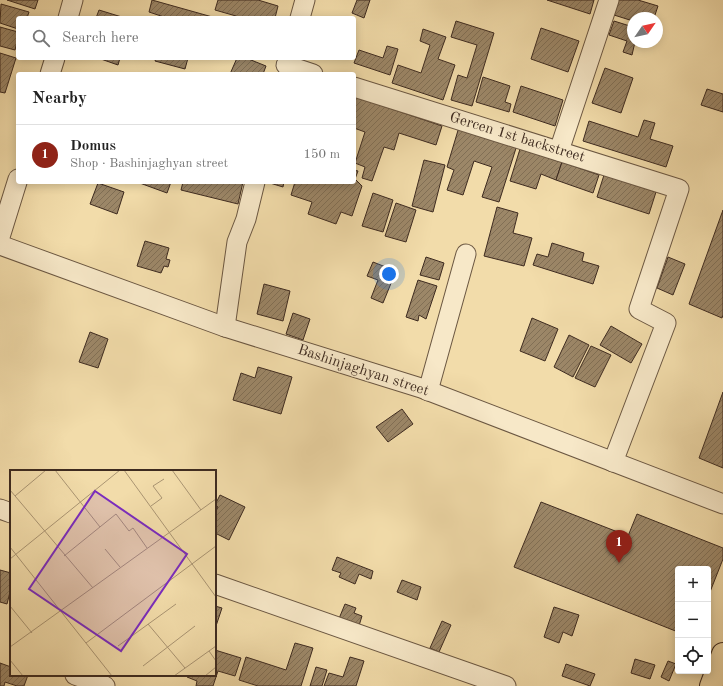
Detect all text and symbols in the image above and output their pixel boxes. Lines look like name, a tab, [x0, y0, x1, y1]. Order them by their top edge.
north arrow	[627, 12, 663, 48]
search box	[16, 16, 356, 60]
icon: search	[30, 27, 52, 49]
text: Search here	[62, 31, 139, 46]
text: Nearby	[32, 90, 87, 107]
street label: Gercen 1st backstreet	[448, 110, 586, 166]
text: Domus	[70, 139, 116, 154]
text: 1	[41, 148, 49, 161]
text: 150 m	[303, 148, 340, 161]
text: Shop · Bashinjaghyan street	[70, 157, 228, 170]
your location	[379, 264, 399, 284]
street label: Bashinjaghyan street	[295, 343, 431, 399]
inset map	[10, 470, 216, 676]
pin: 1	[606, 530, 632, 563]
map controls	[675, 566, 711, 674]
button: +	[675, 566, 711, 602]
button: −	[675, 602, 711, 638]
button: locate	[675, 638, 711, 674]

